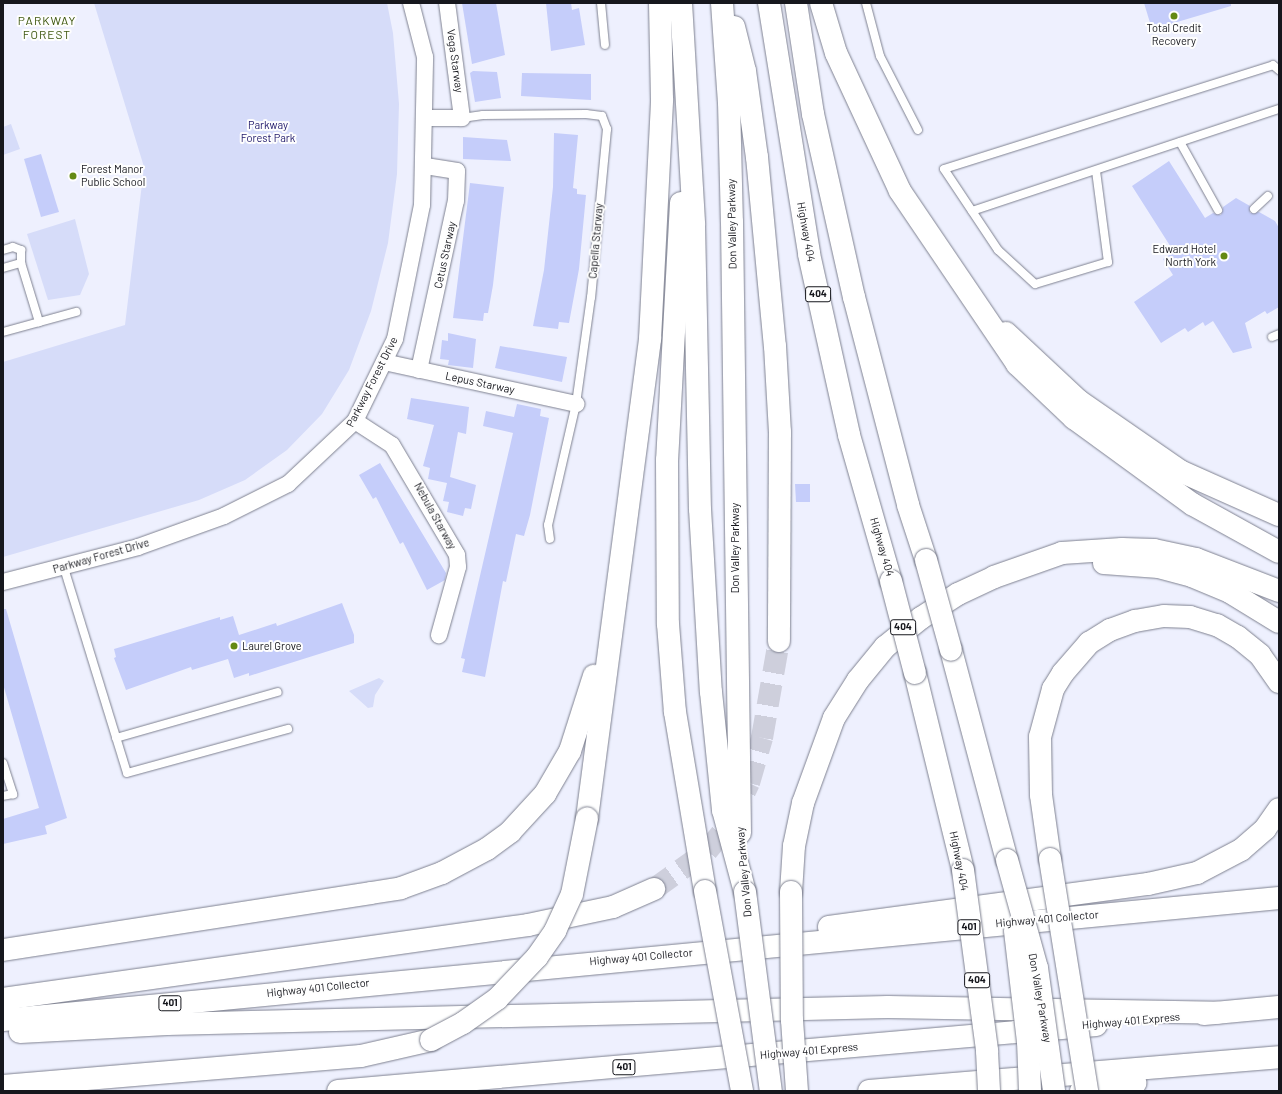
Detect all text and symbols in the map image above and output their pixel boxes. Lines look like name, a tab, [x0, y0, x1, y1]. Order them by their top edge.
marker: Total Credit Recovery	[1169, 11, 1179, 21]
district label: PARKWAY FOREST	[18, 14, 76, 42]
place label: Total Credit Recovery	[1146, 22, 1202, 48]
street label: Vega Starway	[444, 28, 466, 94]
park label: Parkway Forest Park	[241, 119, 295, 145]
place label: Forest Manor Public School	[81, 163, 145, 189]
marker: Forest Manor Public School	[68, 171, 78, 181]
street label: Don Valley Parkway	[725, 179, 739, 269]
street label: Highway 404	[794, 201, 818, 263]
street label: Capella Starway	[586, 203, 606, 279]
street label: Cetus Starway	[431, 220, 459, 290]
place label: Edward Hotel North York	[1152, 243, 1216, 269]
marker: Edward Hotel North York	[1219, 251, 1229, 261]
road number: 404	[805, 286, 831, 302]
street label: Parkway Forest Drive	[343, 335, 401, 429]
street label: Lepus Starway	[444, 369, 516, 397]
street label: Nebula Starway	[411, 480, 459, 552]
street label: Don Valley Parkway	[728, 503, 742, 593]
street label: Highway 404	[867, 516, 897, 578]
street label: Parkway Forest Drive	[51, 536, 151, 576]
road number: 404	[890, 619, 916, 635]
place label: Laurel Grove	[242, 639, 302, 653]
marker: Laurel Grove	[229, 641, 239, 651]
street label: Don Valley Parkway	[733, 826, 755, 918]
street label: Highway 404	[947, 830, 971, 892]
street label: Highway 401 Collector	[995, 908, 1099, 930]
road number: 401	[957, 919, 981, 935]
street label: Highway 401 Collector	[589, 946, 693, 968]
street label: Don Valley Parkway	[1026, 952, 1054, 1044]
road number: 404	[964, 972, 990, 988]
street label: Highway 401 Collector	[266, 976, 370, 1000]
road number: 401	[158, 995, 182, 1011]
street label: Highway 401 Express	[1081, 1010, 1181, 1032]
street label: Highway 401 Express	[759, 1040, 859, 1062]
road number: 401	[612, 1059, 636, 1075]

